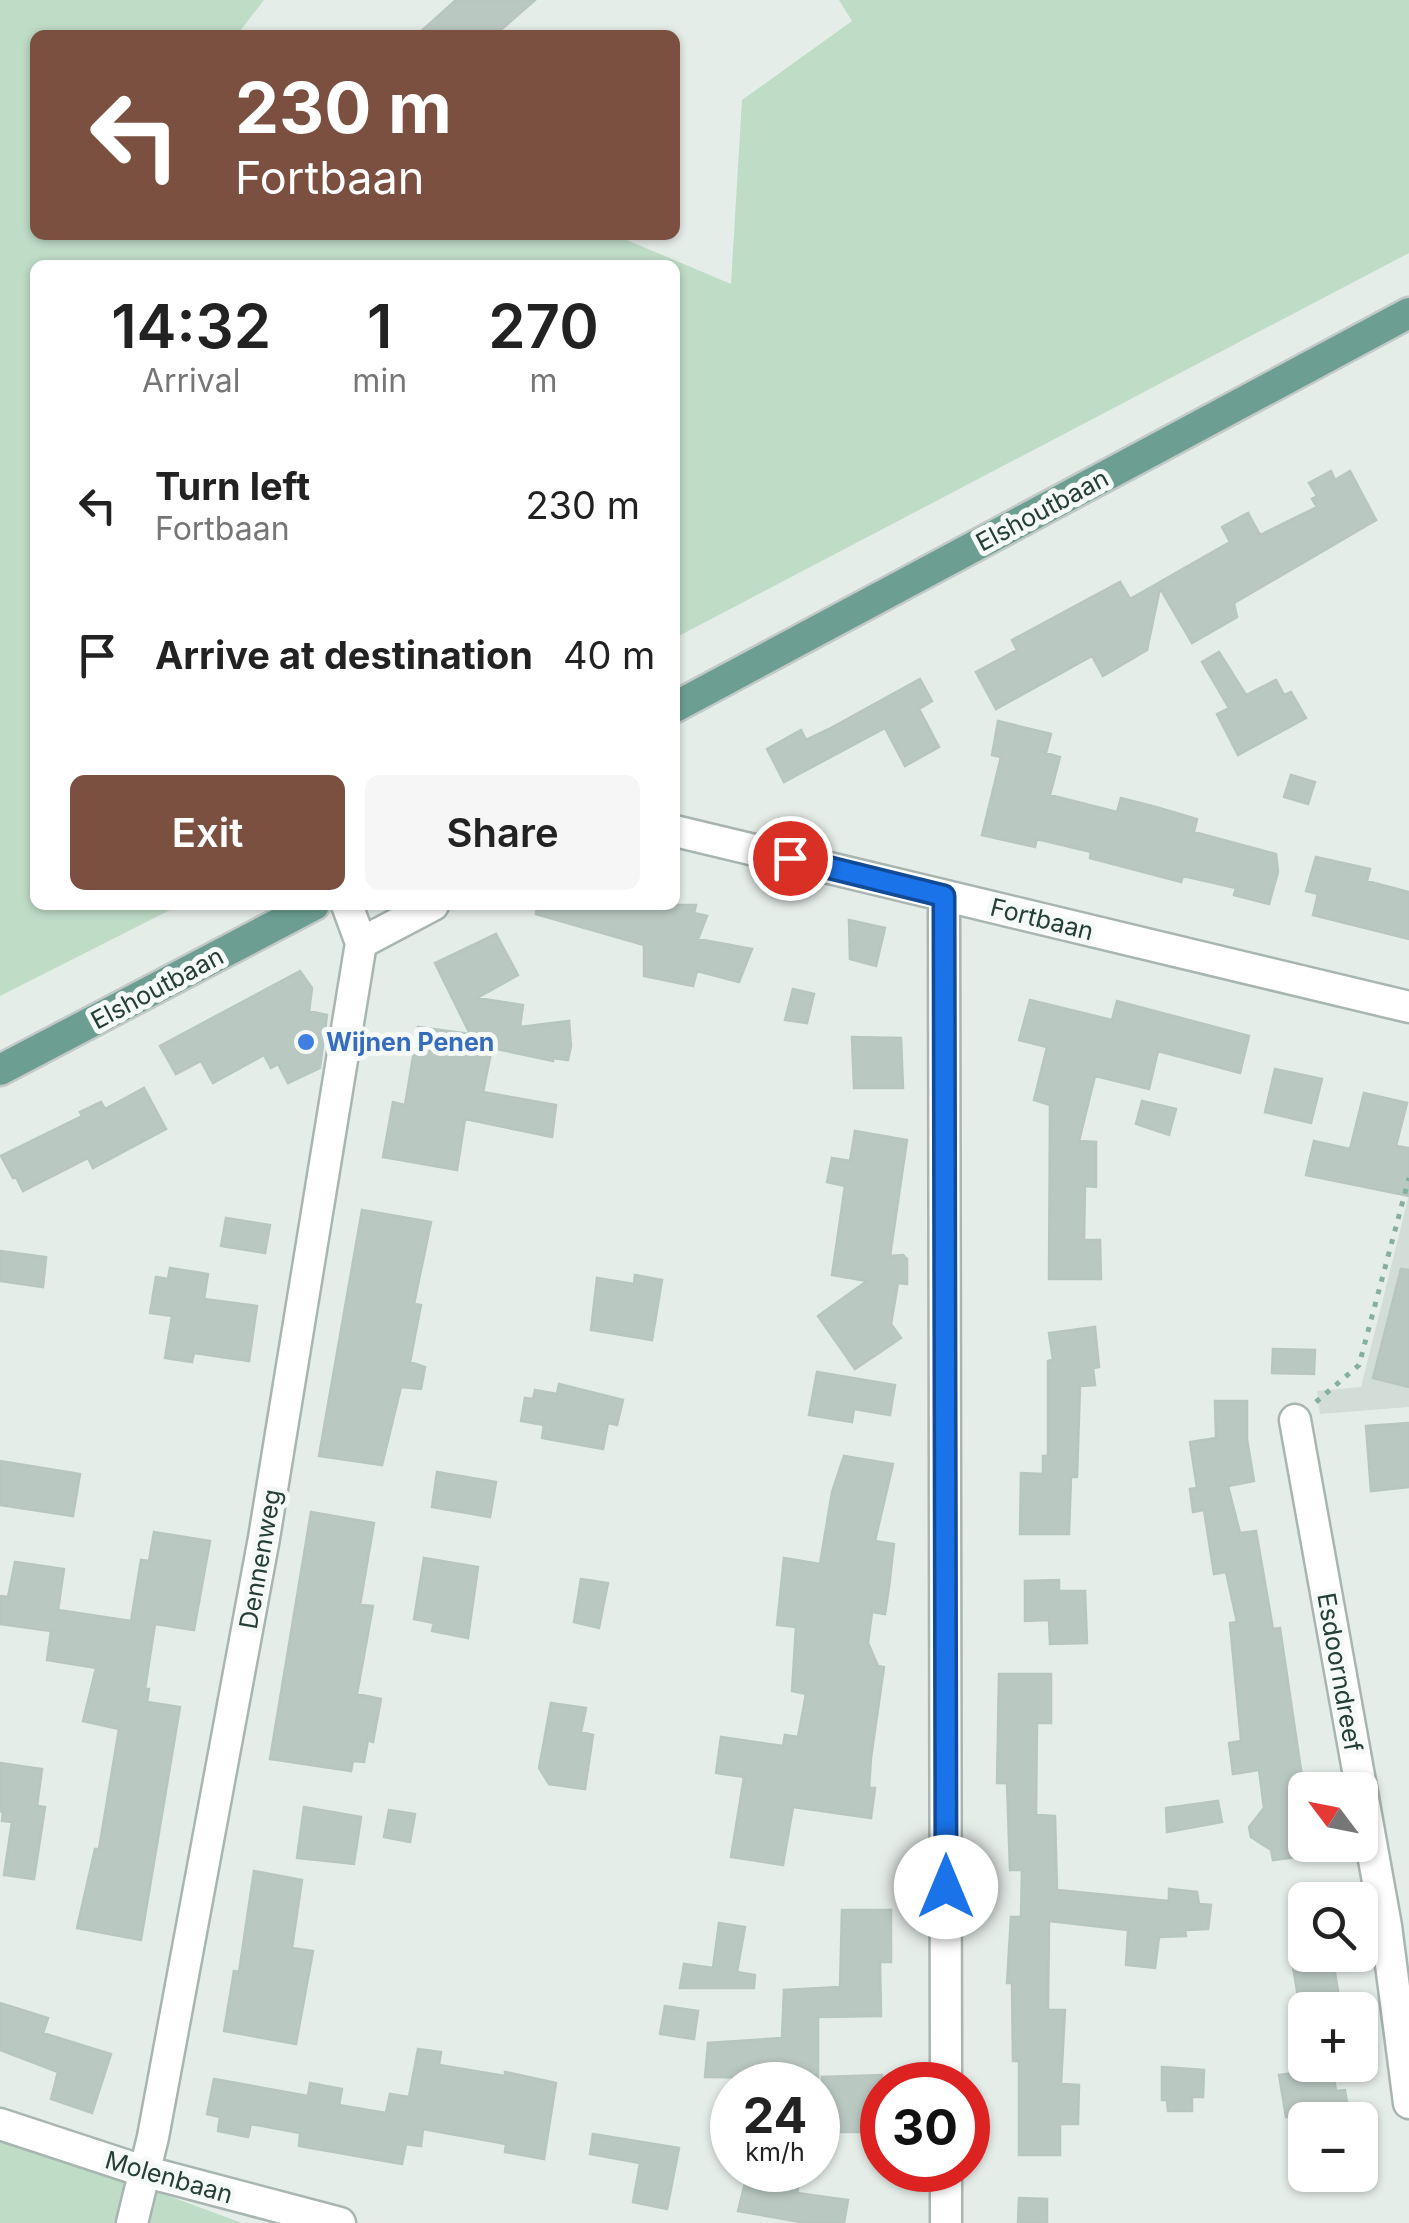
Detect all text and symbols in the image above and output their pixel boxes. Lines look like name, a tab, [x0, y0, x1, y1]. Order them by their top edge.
text: 230 m	[235, 65, 452, 150]
icon: left	[70, 70, 200, 200]
text: Fortbaan	[235, 150, 424, 205]
text: 14:32	[111, 290, 271, 362]
text: 1	[367, 290, 392, 362]
text: 270	[488, 290, 599, 362]
text: Arrival	[142, 361, 240, 400]
text: min	[352, 361, 407, 400]
text: m	[529, 361, 558, 400]
text: Turn left	[155, 463, 310, 509]
street label: Elshoutbaan	[971, 463, 1113, 557]
icon: left	[70, 478, 125, 533]
text: 230 m	[525, 482, 640, 528]
text: Fortbaan	[155, 509, 290, 548]
icon: arrive	[70, 628, 125, 683]
text: Arrive at destination	[155, 632, 533, 678]
text: 40 m	[563, 632, 655, 678]
button: Exit	[70, 775, 345, 890]
button: Share	[365, 775, 640, 890]
pin	[748, 816, 833, 901]
icon: arrive	[763, 831, 818, 886]
street label: Fortbaan	[987, 892, 1097, 946]
street label: Elshoutbaan	[86, 941, 228, 1035]
place label: Wijnen Penen	[326, 1027, 494, 1057]
marker: Wijnen Penen	[295, 1031, 317, 1053]
street label: Dennenweg	[233, 1487, 287, 1631]
street label: Esdoorndreef	[1311, 1590, 1369, 1754]
north arrow	[1288, 1772, 1378, 1862]
map controls	[1288, 1772, 1378, 2192]
position arrow	[894, 1835, 998, 1939]
button: search	[1288, 1882, 1378, 1972]
button: +	[1288, 1992, 1378, 2082]
speed limit sign: 30	[860, 2062, 990, 2192]
text: 24	[743, 2085, 807, 2145]
button: −	[1288, 2102, 1378, 2192]
text: km/h	[745, 2137, 805, 2167]
street label: Molenbaan	[102, 2144, 236, 2210]

